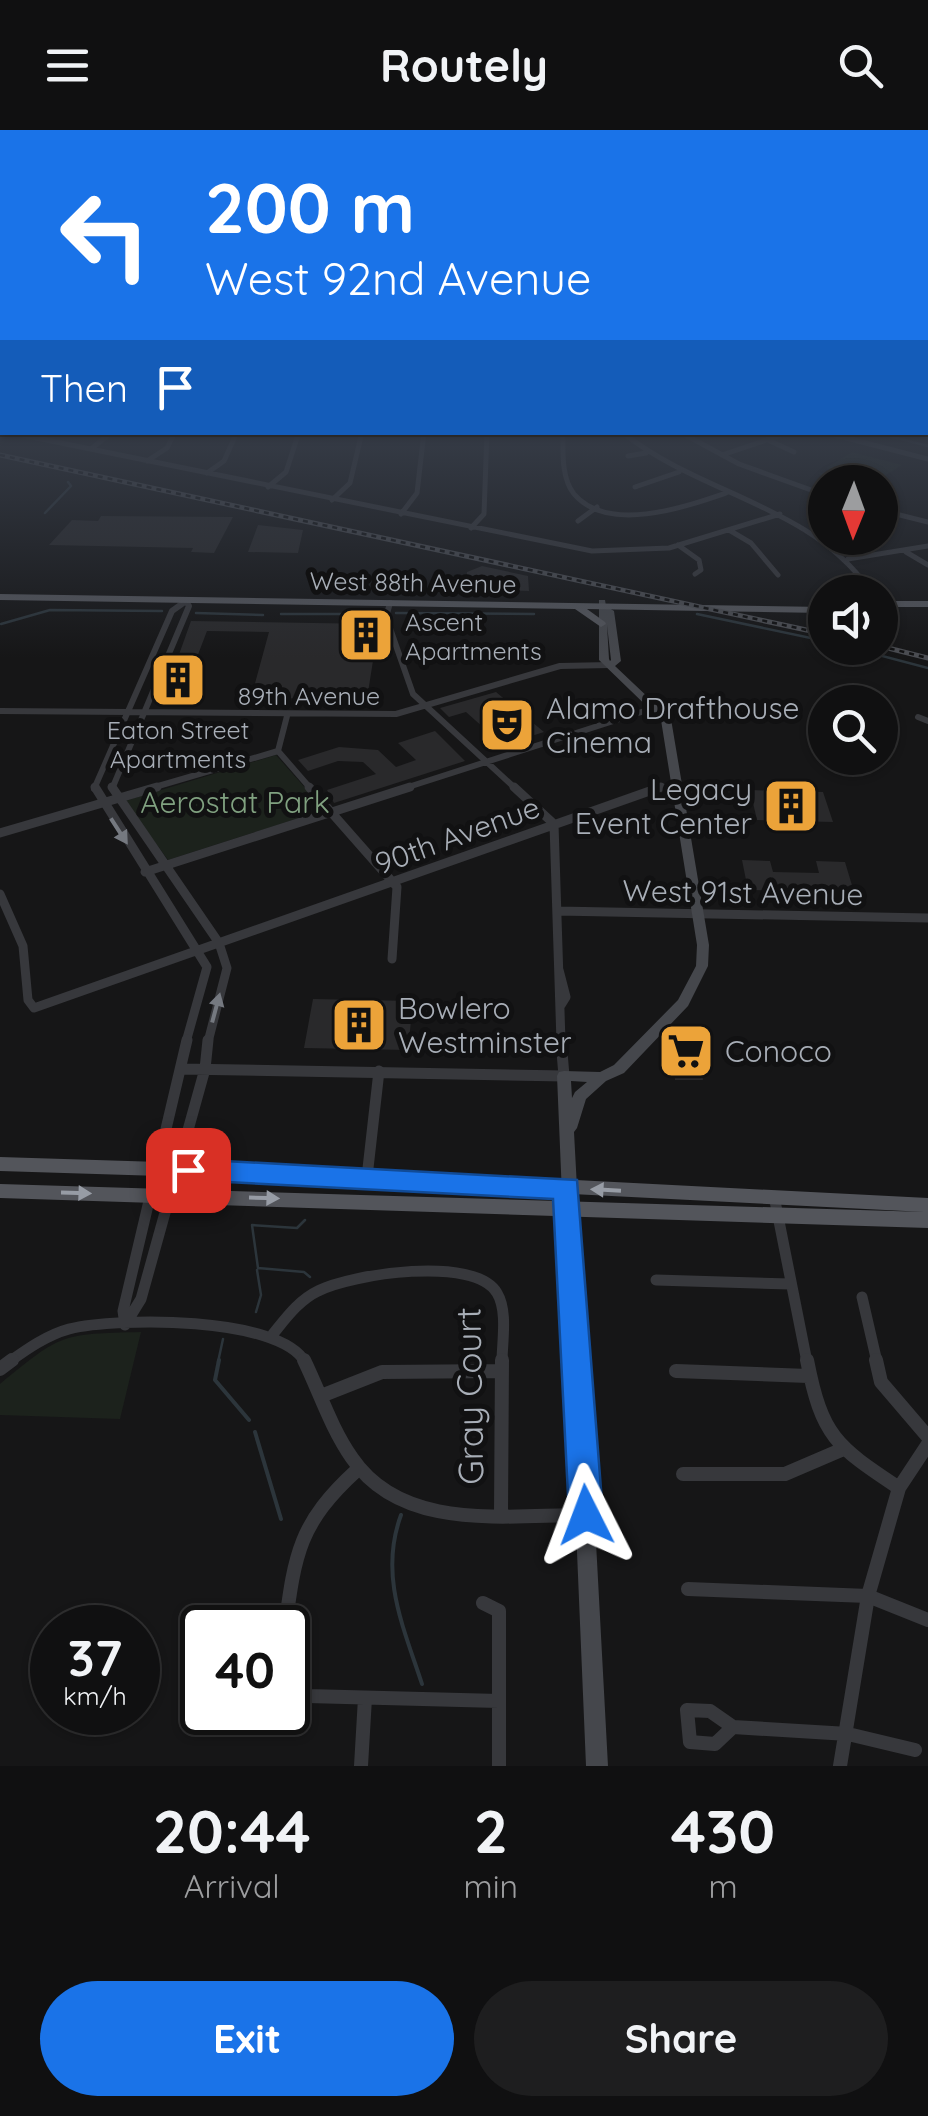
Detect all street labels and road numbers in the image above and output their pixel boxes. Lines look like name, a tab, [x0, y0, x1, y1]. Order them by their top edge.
street label: West 88th Avenue	[309, 565, 517, 599]
street label: 89th Avenue	[238, 680, 380, 711]
street label: 90th Avenue	[369, 788, 545, 882]
street label: West 91st Avenue	[622, 871, 864, 913]
street label: Gray Court	[445, 1307, 493, 1485]

